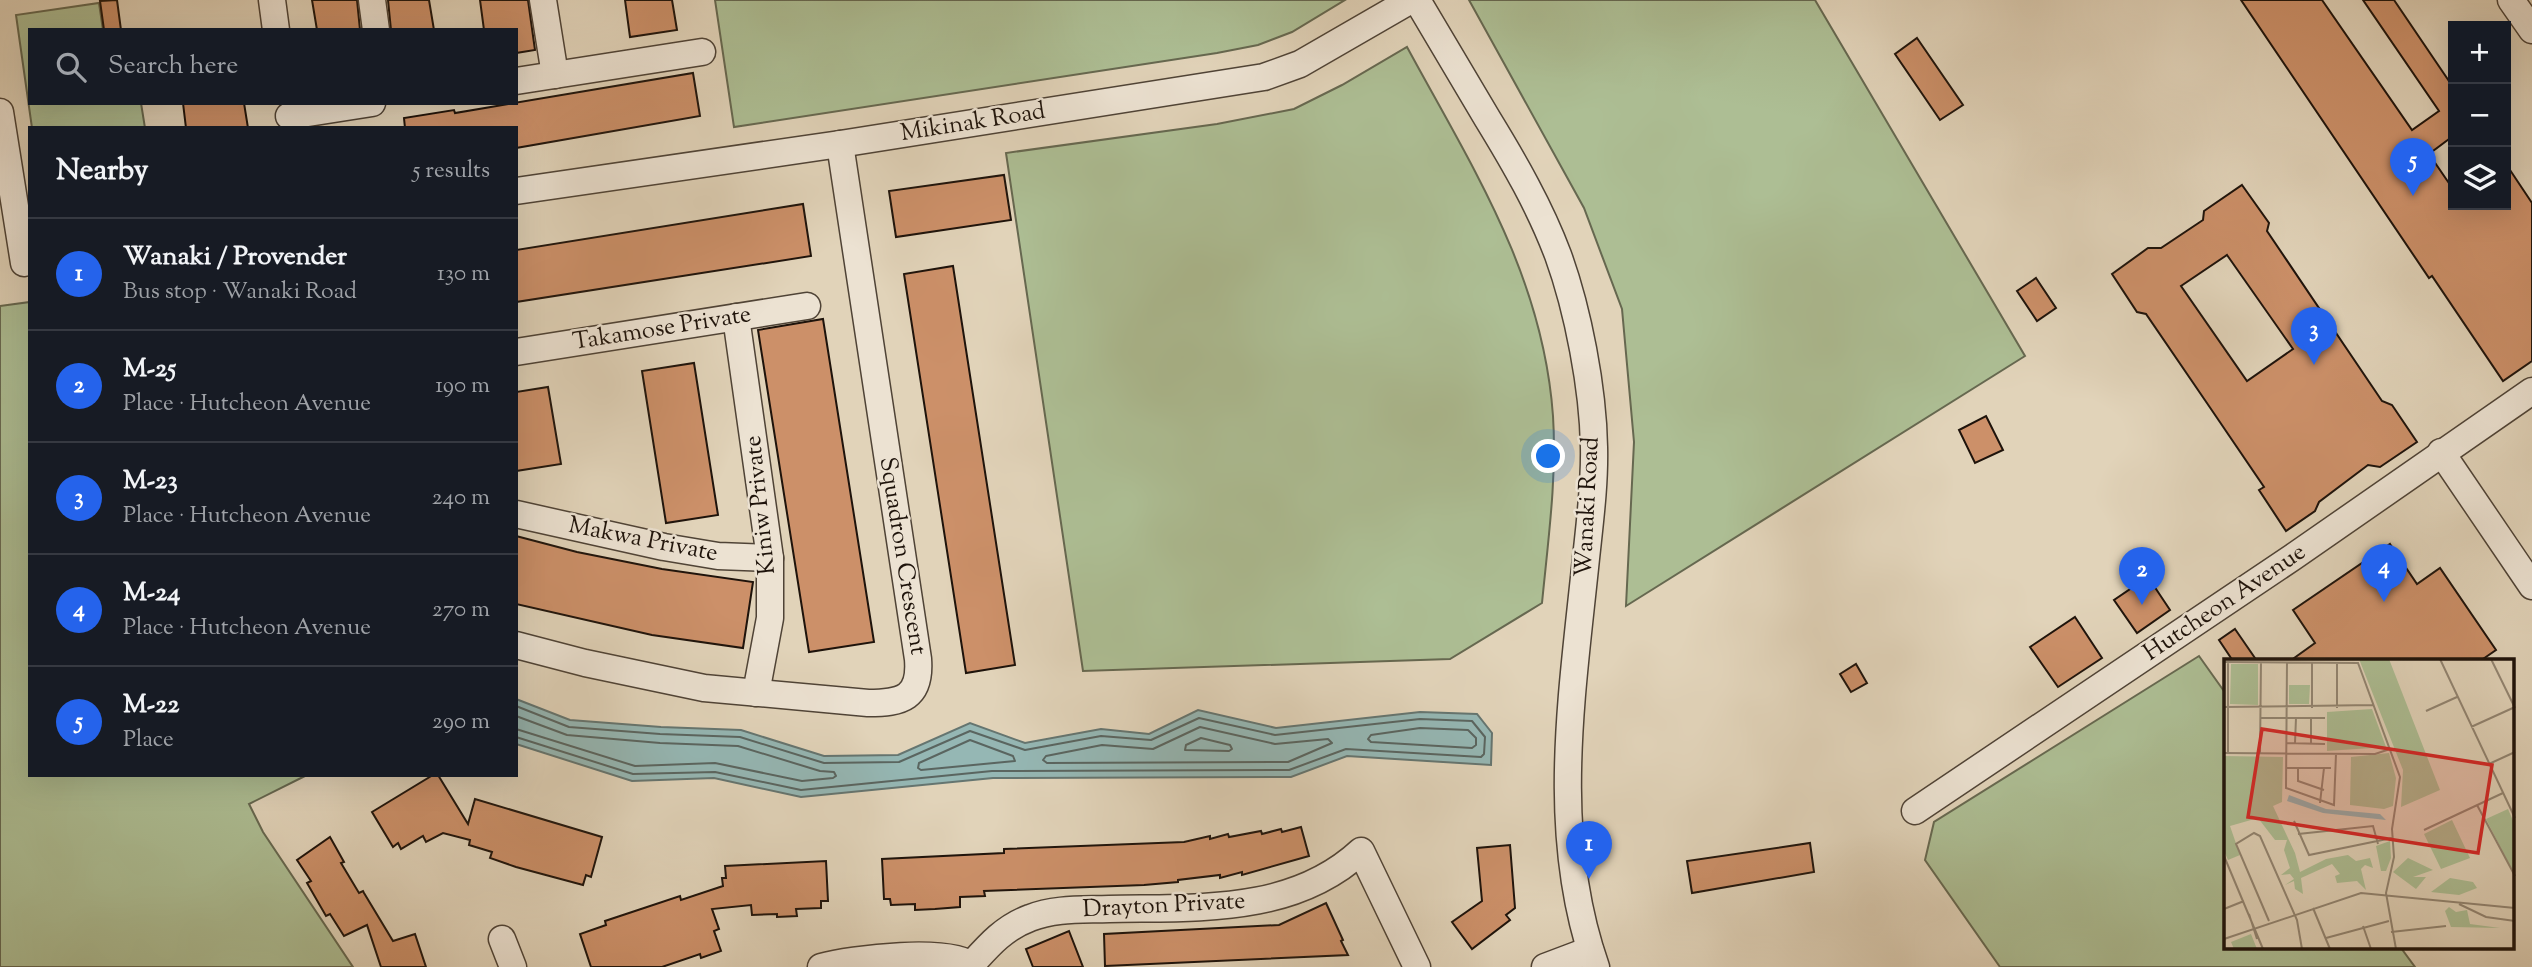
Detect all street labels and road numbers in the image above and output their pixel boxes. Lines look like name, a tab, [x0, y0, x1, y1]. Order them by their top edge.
street label: Mikinak Road	[898, 95, 1048, 151]
street label: Takamose Private	[570, 298, 754, 360]
street label: Kiniw Private	[737, 434, 785, 576]
street label: Wanaki Road	[1567, 436, 1609, 578]
street label: Squadron Crescent	[870, 455, 934, 657]
street label: Makwa Private	[565, 509, 721, 571]
street label: Hutcheon Avenue	[2137, 536, 2313, 670]
street label: Drayton Private	[1082, 885, 1246, 927]

